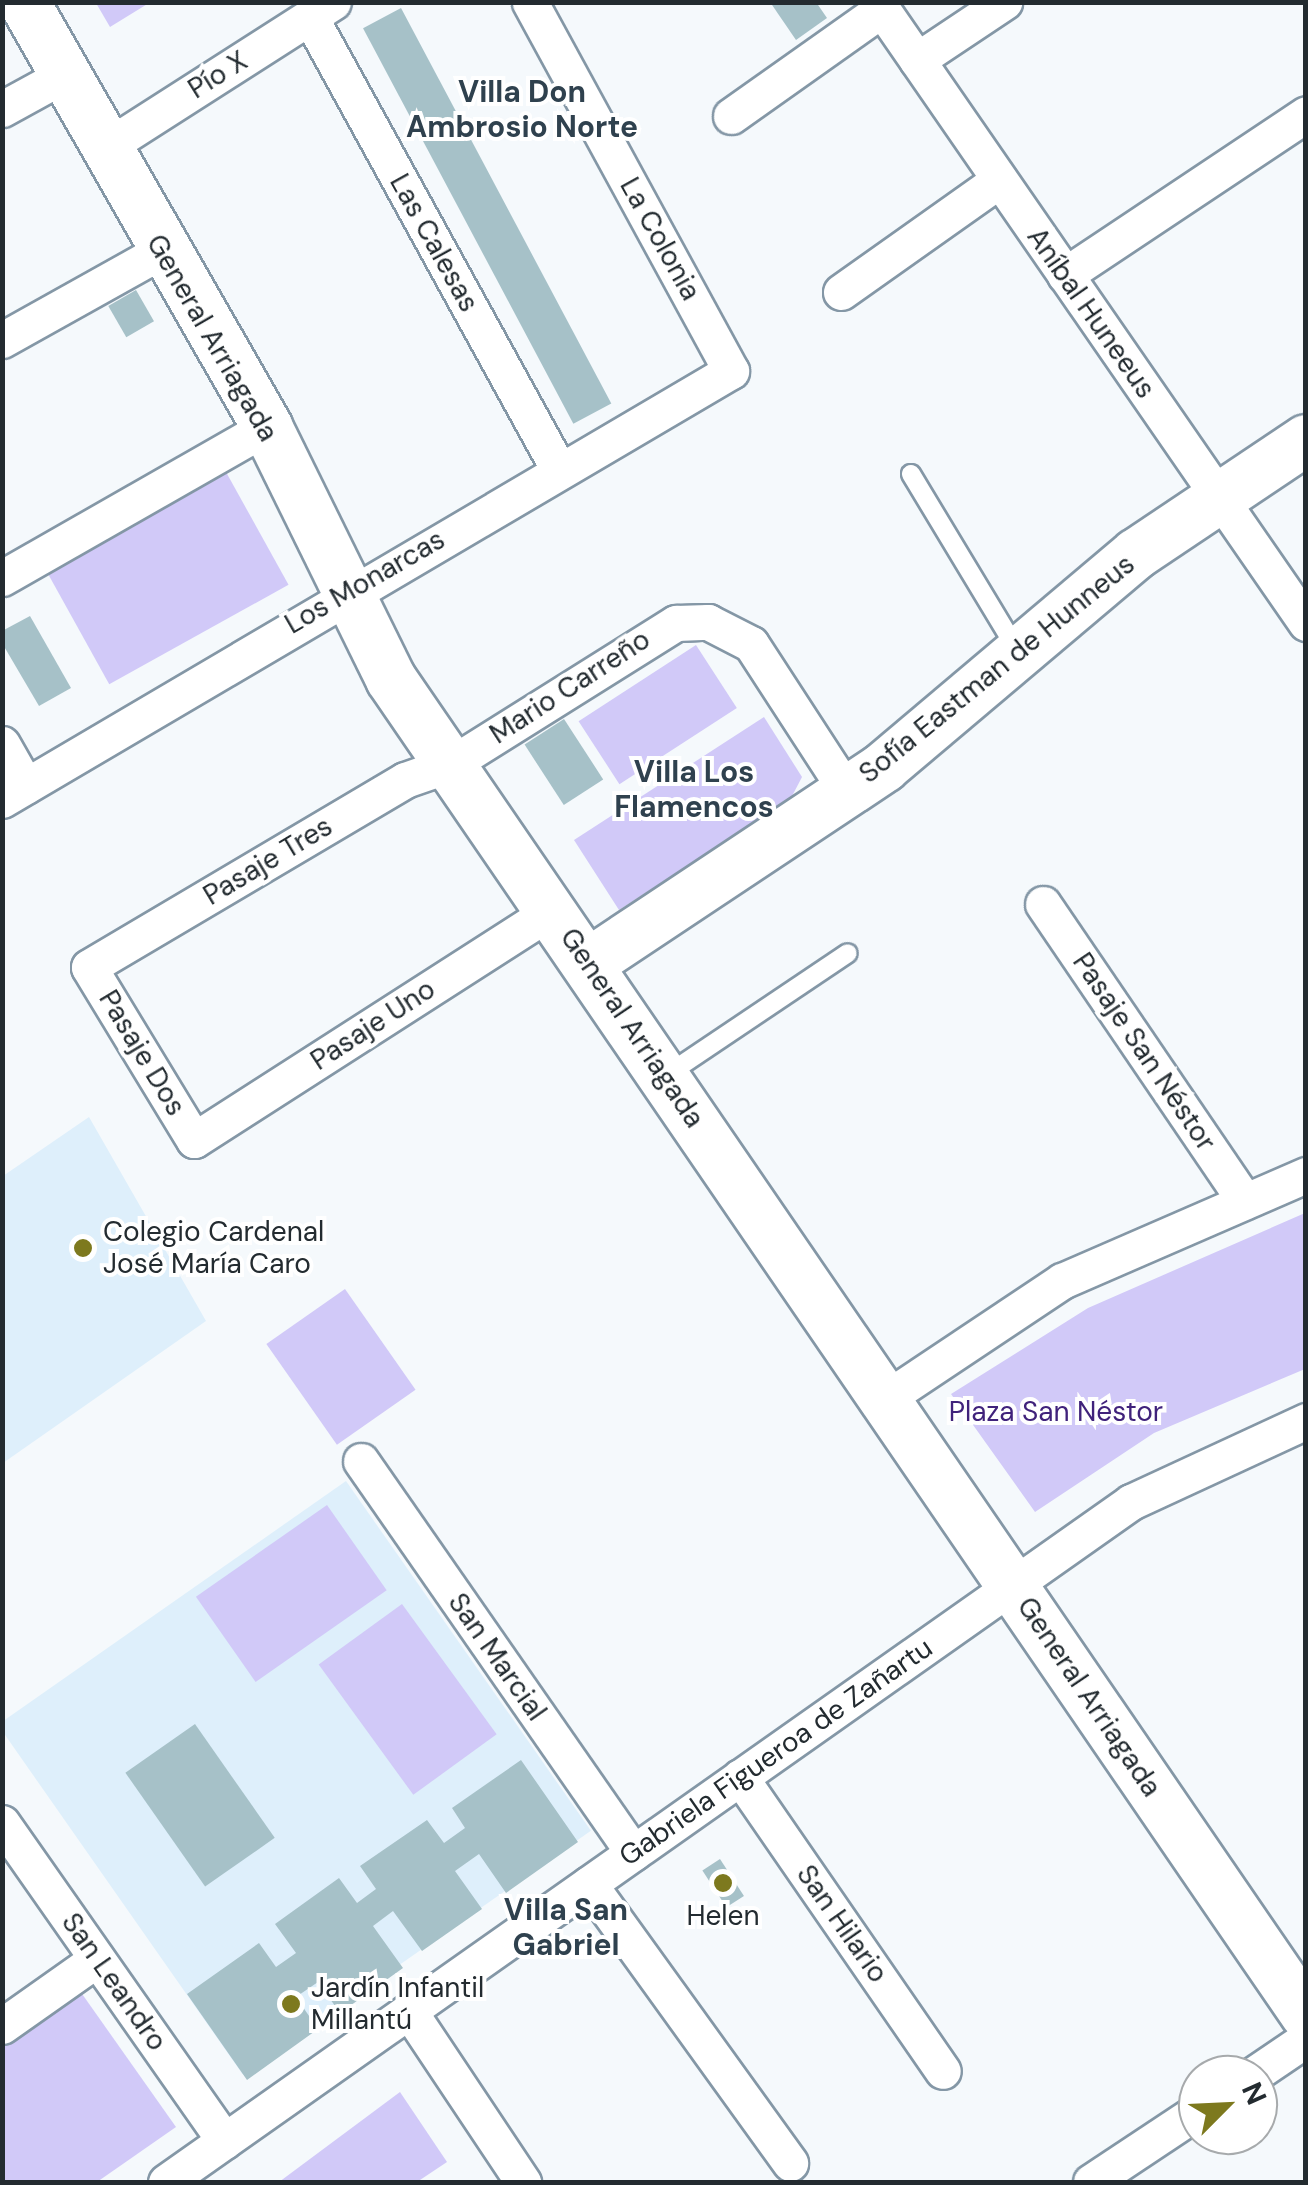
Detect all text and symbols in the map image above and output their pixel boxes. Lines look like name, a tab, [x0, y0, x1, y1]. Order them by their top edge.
street label: Pío X	[182, 44, 254, 106]
district label: Villa Don Ambrosio Norte	[406, 74, 638, 144]
street label: Las Calesas	[382, 168, 486, 318]
street label: La Colonia	[613, 172, 707, 306]
street label: Aníbal Huneeus	[1020, 221, 1162, 405]
street label: General Arriagada	[139, 229, 285, 447]
street label: Los Monarcas	[279, 523, 451, 641]
street label: Sofía Eastman de Hunneus	[853, 548, 1141, 790]
street label: Mario Carreño	[484, 623, 656, 751]
district label: Villa Los Flamencos	[614, 754, 774, 824]
street label: Pasaje Tres	[198, 809, 338, 913]
street label: General Arriagada	[553, 922, 711, 1134]
street label: Pasaje San Néstor	[1065, 947, 1223, 1157]
street label: Pasaje Uno	[305, 972, 441, 1078]
street label: Pasaje Dos	[91, 984, 193, 1122]
place label: Colegio Cardenal José María Caro	[103, 1215, 324, 1281]
marker: Colegio Cardenal José María Caro	[72, 1237, 94, 1259]
park label: Plaza San Néstor	[949, 1395, 1163, 1429]
street label: San Marcial	[441, 1587, 553, 1727]
street label: General Arriagada	[1010, 1591, 1168, 1803]
street label: Gabriela Figueroa de Zañartu	[613, 1631, 939, 1873]
street label: San Hilario	[789, 1859, 895, 1989]
marker: Helen	[712, 1872, 734, 1894]
district label: Villa San Gabriel	[504, 1892, 628, 1962]
place label: Helen	[686, 1899, 760, 1933]
street label: San Leandro	[54, 1907, 174, 2057]
place label: Jardín Infantil Millantú	[311, 1971, 484, 2037]
marker: Jardín Infantil Millantú	[280, 1993, 302, 2015]
north arrow	[1178, 2055, 1278, 2155]
text: N	[1233, 2077, 1275, 2110]

